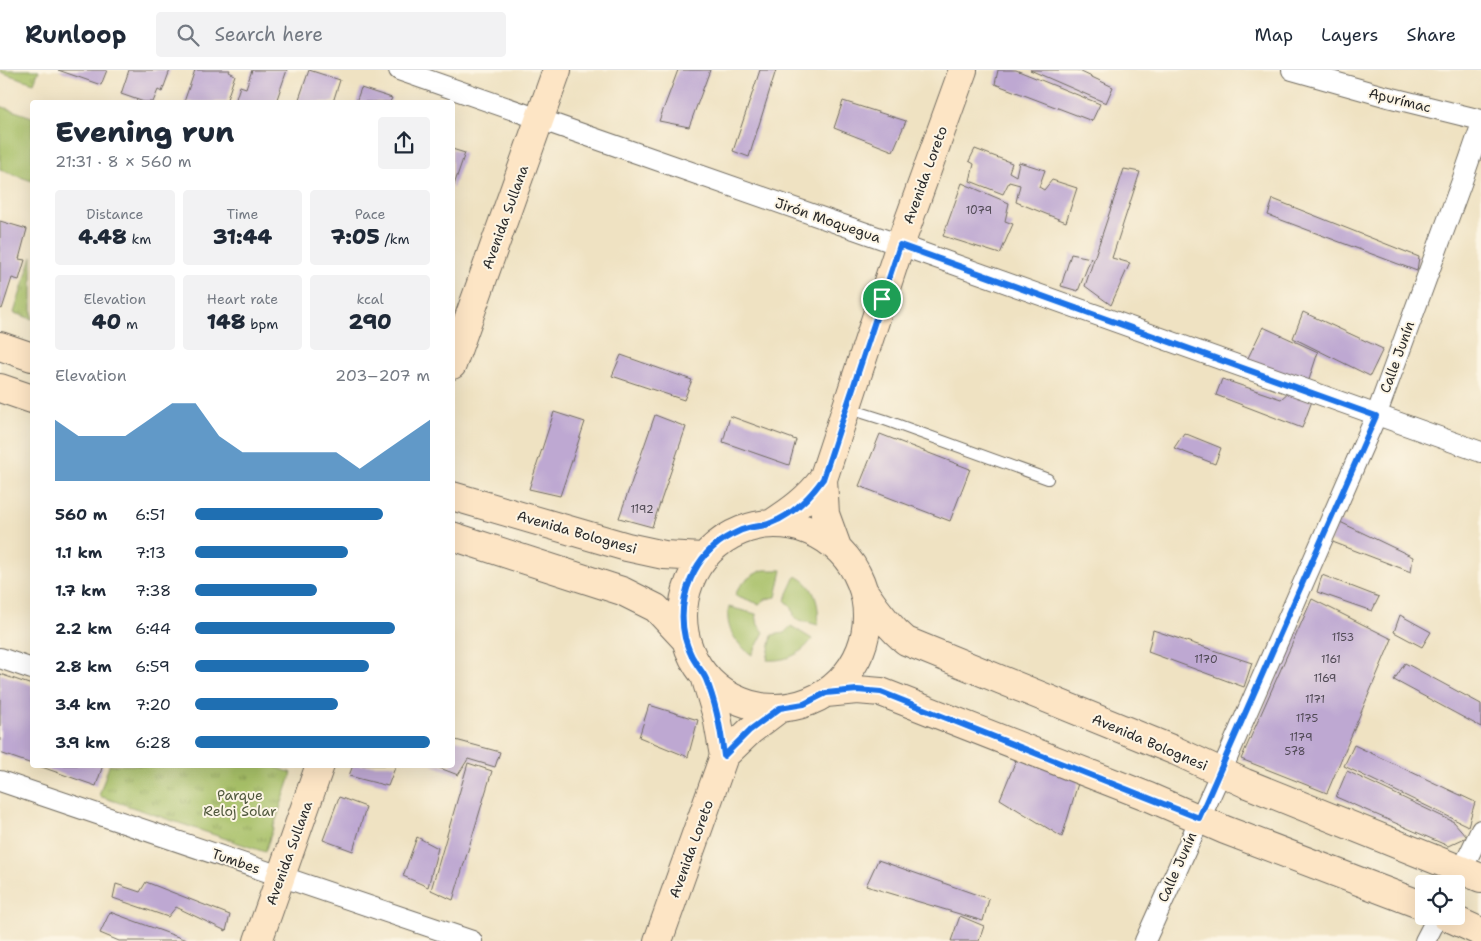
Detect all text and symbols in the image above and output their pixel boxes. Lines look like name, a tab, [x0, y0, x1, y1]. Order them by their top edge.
search box	[156, 12, 506, 57]
text: Runloop	[25, 19, 126, 51]
icon: search	[174, 21, 202, 49]
text: Search here	[214, 22, 323, 47]
text: Map	[1255, 23, 1293, 47]
text: Layers	[1321, 23, 1378, 47]
text: Share	[1406, 23, 1456, 47]
street label: Apurímac	[1367, 84, 1433, 116]
text: Evening run	[55, 113, 234, 151]
button: share	[378, 117, 430, 169]
street label: Avenida Loreto	[899, 124, 951, 226]
text: 21:31 · 8 × 560 m	[55, 151, 192, 172]
street label: Avenida Sullana	[478, 162, 532, 272]
street label: Jirón Moquegua	[773, 193, 883, 247]
house number: 1079	[966, 203, 992, 218]
text: Distance	[86, 205, 144, 223]
text: Time	[226, 205, 259, 223]
text: Pace	[355, 205, 386, 223]
text: 4.48	[78, 223, 127, 251]
text: 31:44	[213, 223, 272, 251]
text: 7:05	[331, 223, 380, 251]
text: km	[127, 230, 151, 248]
text: /km	[380, 230, 410, 248]
pin	[861, 278, 903, 320]
icon: arrive	[868, 285, 896, 313]
text: Elevation	[83, 290, 146, 308]
text: Heart rate	[207, 290, 278, 308]
text: kcal	[357, 290, 384, 308]
text: 40	[92, 308, 121, 336]
text: 148	[207, 308, 245, 336]
text: 290	[349, 308, 392, 336]
text: m	[121, 315, 138, 333]
text: bpm	[245, 315, 278, 333]
street label: Calle Junín	[1376, 318, 1418, 395]
text: Elevation	[55, 365, 127, 386]
text: 203–207 m	[335, 365, 430, 386]
house number: 1192	[630, 502, 654, 517]
text: 560 m	[55, 504, 107, 525]
text: 6:51	[135, 504, 165, 525]
street label: Avenida Bolognesi	[515, 506, 639, 558]
text: 1.1 km	[55, 542, 102, 563]
text: 7:13	[135, 542, 166, 563]
text: 1.7 km	[55, 580, 106, 601]
text: 7:38	[135, 580, 171, 601]
text: 2.2 km	[55, 618, 112, 639]
text: 6:44	[135, 618, 171, 639]
house number: 1153	[1332, 630, 1354, 645]
house number: 1170	[1194, 652, 1218, 667]
house number: 1161	[1321, 652, 1341, 667]
text: 2.8 km	[55, 656, 112, 677]
text: 6:59	[135, 656, 170, 677]
house number: 1169	[1313, 671, 1337, 686]
house number: 1171	[1305, 692, 1325, 707]
text: 3.4 km	[55, 694, 111, 715]
text: 7:20	[135, 694, 171, 715]
street label: Avenida Bolognesi	[1089, 709, 1211, 775]
house number: 1175	[1296, 711, 1318, 726]
house number: 1179	[1289, 730, 1313, 745]
text: 3.9 km	[55, 732, 110, 753]
text: 6:28	[135, 732, 171, 753]
house number: 578	[1284, 744, 1306, 759]
park label: Parque Reloj Solar	[203, 786, 277, 820]
street label: Avenida Sullana	[262, 798, 316, 908]
street label: Avenida Loreto	[665, 798, 717, 900]
street label: Calle Junín	[1154, 829, 1201, 905]
street label: Tumbes	[209, 844, 263, 878]
map controls	[1415, 875, 1465, 925]
button: locate	[1415, 875, 1465, 925]

